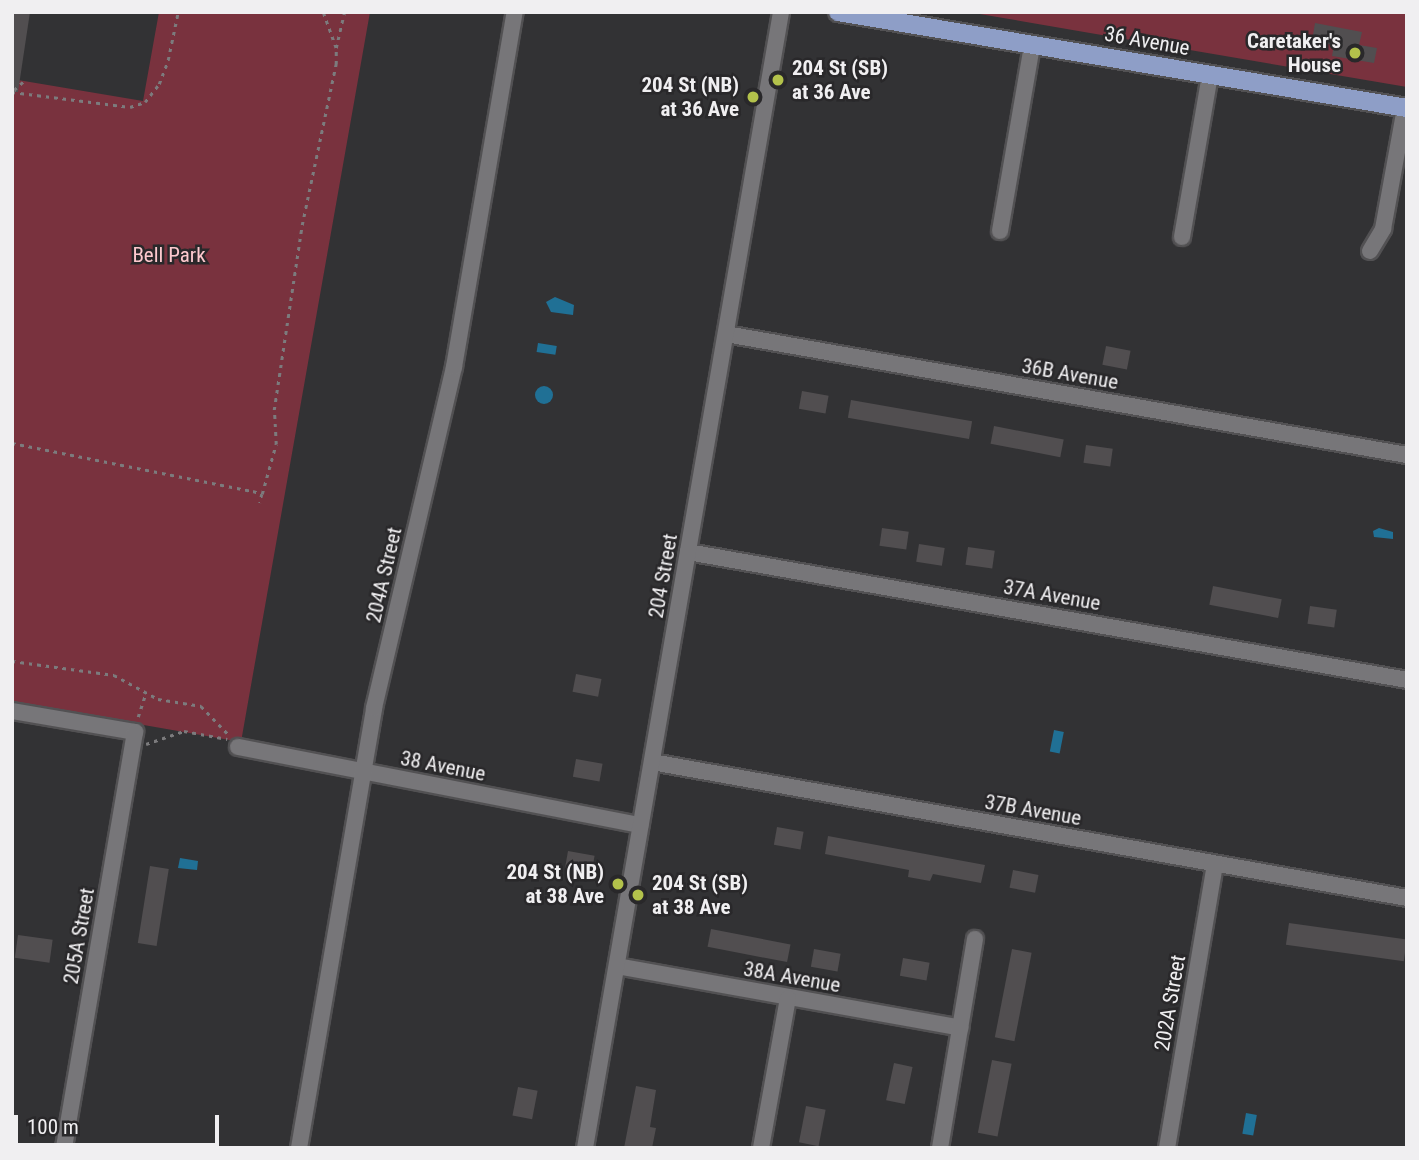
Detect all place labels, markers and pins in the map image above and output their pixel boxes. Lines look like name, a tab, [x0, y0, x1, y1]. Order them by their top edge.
place label: Caretaker's House	[1247, 28, 1341, 78]
marker: Caretaker's House	[1347, 45, 1363, 61]
place label: 204 St (SB) at 36 Ave	[792, 55, 888, 105]
place label: 204 St (NB) at 36 Ave	[641, 72, 739, 122]
marker: 204 St (SB) at 36 Ave	[770, 72, 786, 88]
marker: 204 St (NB) at 36 Ave	[745, 89, 761, 105]
place label: 204 St (NB) at 38 Ave	[506, 859, 604, 909]
place label: 204 St (SB) at 38 Ave	[652, 870, 748, 920]
marker: 204 St (NB) at 38 Ave	[610, 876, 626, 892]
marker: 204 St (SB) at 38 Ave	[630, 887, 646, 903]

